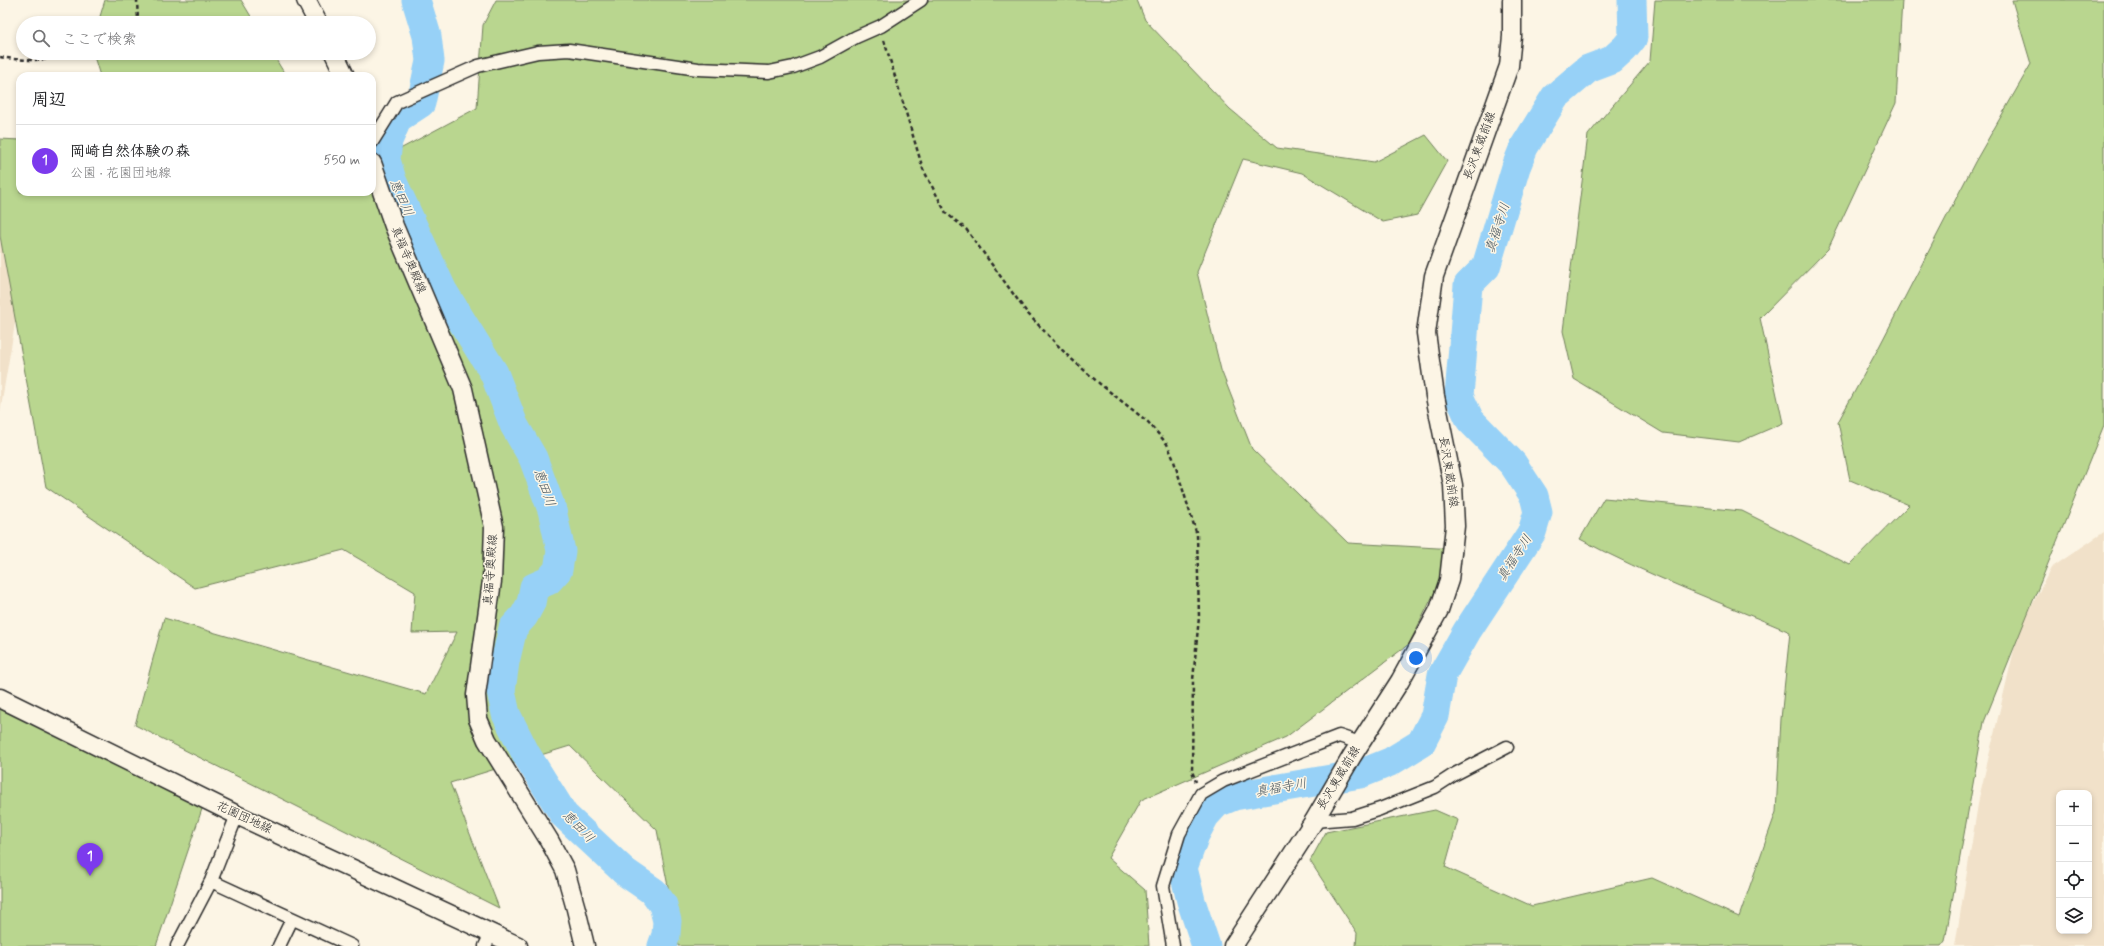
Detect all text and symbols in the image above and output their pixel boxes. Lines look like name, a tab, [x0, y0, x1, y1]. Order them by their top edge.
search box	[16, 16, 376, 60]
icon: search	[30, 27, 52, 49]
text: ここで検索	[62, 30, 137, 50]
text: 周辺	[32, 89, 66, 111]
street label: 長沢東蔵前線	[1460, 109, 1500, 183]
text: 岡崎自然体験の森	[70, 142, 190, 162]
text: 1	[42, 152, 48, 169]
text: 550 m	[324, 152, 360, 169]
text: 公園 · 花園団地線	[70, 165, 171, 182]
water label: 恵田川	[385, 177, 417, 219]
water label: 真福寺川	[1482, 201, 1514, 255]
street label: 真福寺奥殿線	[387, 224, 429, 296]
street label: 長沢東蔵前線	[1434, 435, 1462, 509]
water label: 恵田川	[529, 467, 559, 509]
water label: 真福寺川	[1494, 532, 1536, 584]
street label: 真福寺奥殿線	[481, 534, 501, 606]
your location	[1406, 648, 1426, 668]
street label: 長沢東蔵前線	[1314, 743, 1364, 813]
water label: 真福寺川	[1254, 775, 1308, 801]
map controls	[2056, 790, 2092, 934]
button: +	[2056, 790, 2092, 826]
street label: 花園団地線	[213, 798, 275, 838]
water label: 恵田川	[558, 807, 598, 847]
button: −	[2056, 826, 2092, 862]
pin: 1	[77, 843, 103, 876]
button: locate	[2056, 862, 2092, 898]
button: layers	[2056, 898, 2092, 934]

